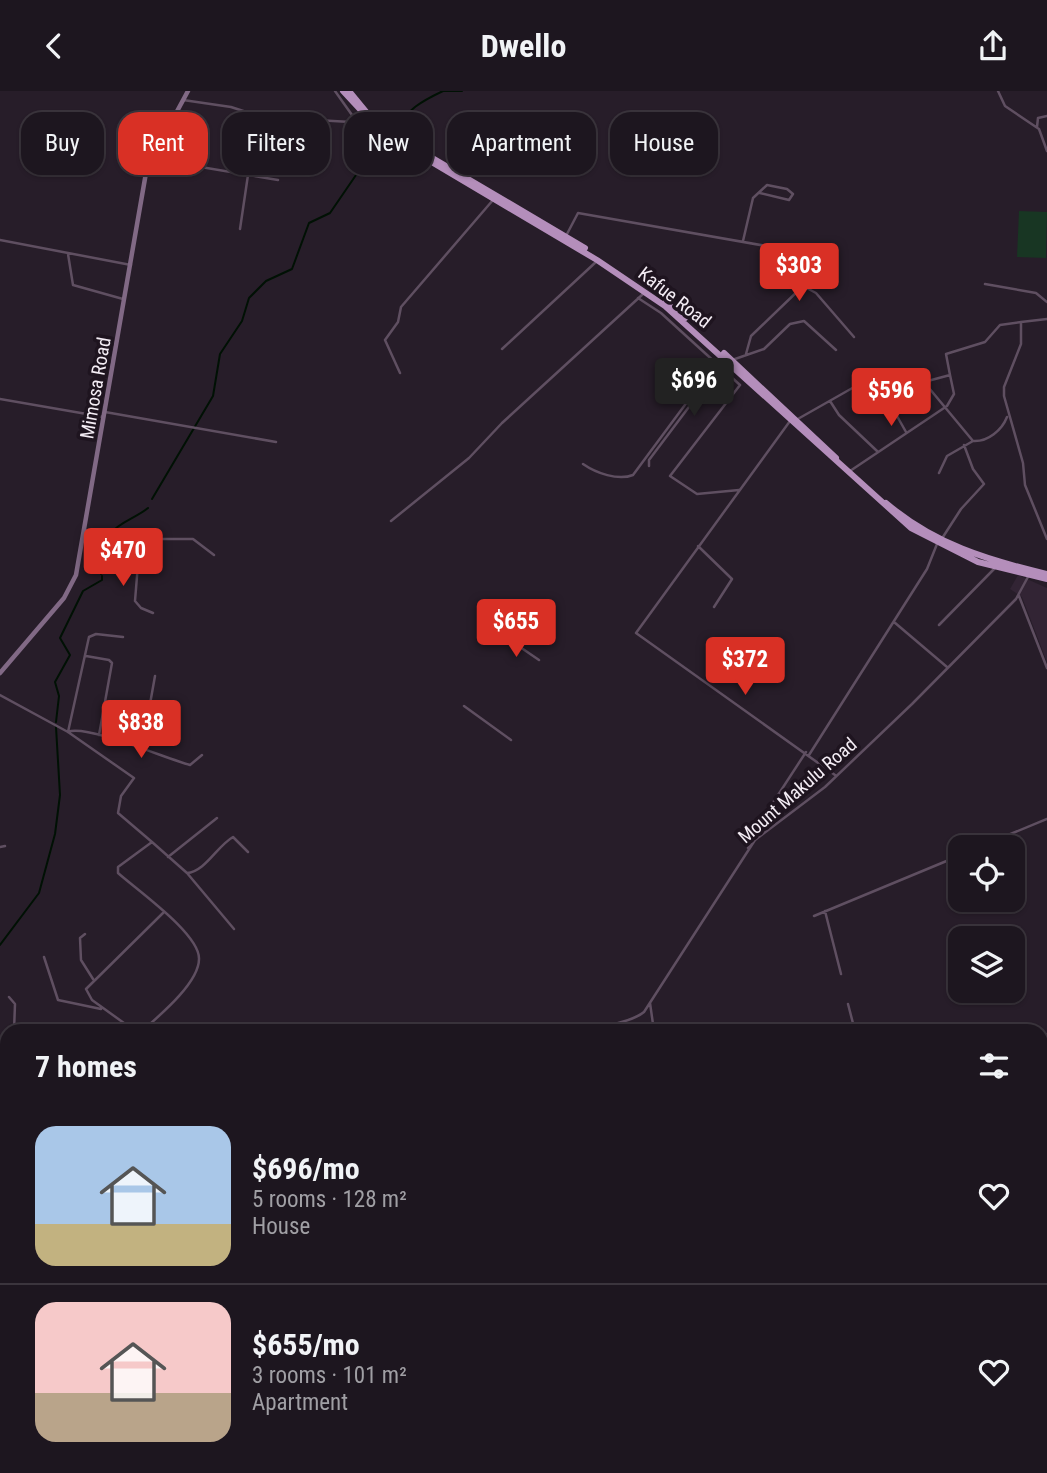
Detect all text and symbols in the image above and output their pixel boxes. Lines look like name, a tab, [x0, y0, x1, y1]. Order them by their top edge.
icon: back	[35, 27, 73, 65]
text: Dwello	[481, 27, 566, 65]
icon: share	[974, 27, 1012, 65]
chip: Buy	[21, 112, 104, 175]
chip: Rent	[118, 112, 208, 175]
chip: Filters	[222, 112, 330, 175]
chip: New	[344, 112, 433, 175]
chip: Apartment	[447, 112, 596, 175]
chip: House	[610, 112, 718, 175]
pin: $303	[758, 243, 840, 303]
text: $303	[776, 252, 822, 279]
street label: Kafue Road	[634, 262, 716, 333]
street label: Mimosa Road	[75, 335, 116, 441]
pin: $696	[653, 359, 735, 418]
text: $696	[671, 367, 717, 394]
pin: $596	[850, 369, 932, 428]
text: $596	[868, 377, 914, 404]
pin: $470	[82, 529, 164, 588]
text: $470	[100, 537, 146, 564]
pin: $655	[475, 599, 557, 659]
text: $655	[493, 608, 539, 635]
pin: $372	[704, 637, 786, 697]
text: $372	[722, 646, 768, 673]
pin: $838	[100, 701, 182, 760]
text: $838	[118, 709, 164, 736]
street label: Mount Makulu Road	[733, 733, 861, 848]
map controls	[948, 835, 1025, 1003]
button: locate	[948, 835, 1025, 912]
button: layers	[948, 926, 1025, 1003]
icon: filters	[975, 1047, 1013, 1085]
text: 7 homes	[35, 1049, 137, 1084]
text: $696/mo	[252, 1151, 360, 1186]
icon: home	[91, 1154, 175, 1238]
icon: heart	[975, 1177, 1013, 1215]
text: 5 rooms · 128 m²	[252, 1186, 407, 1213]
text: House	[252, 1213, 310, 1240]
text: $655/mo	[252, 1327, 360, 1362]
icon: home	[91, 1330, 175, 1414]
icon: heart	[975, 1353, 1013, 1391]
text: 3 rooms · 101 m²	[252, 1362, 407, 1389]
text: Apartment	[252, 1389, 348, 1416]

